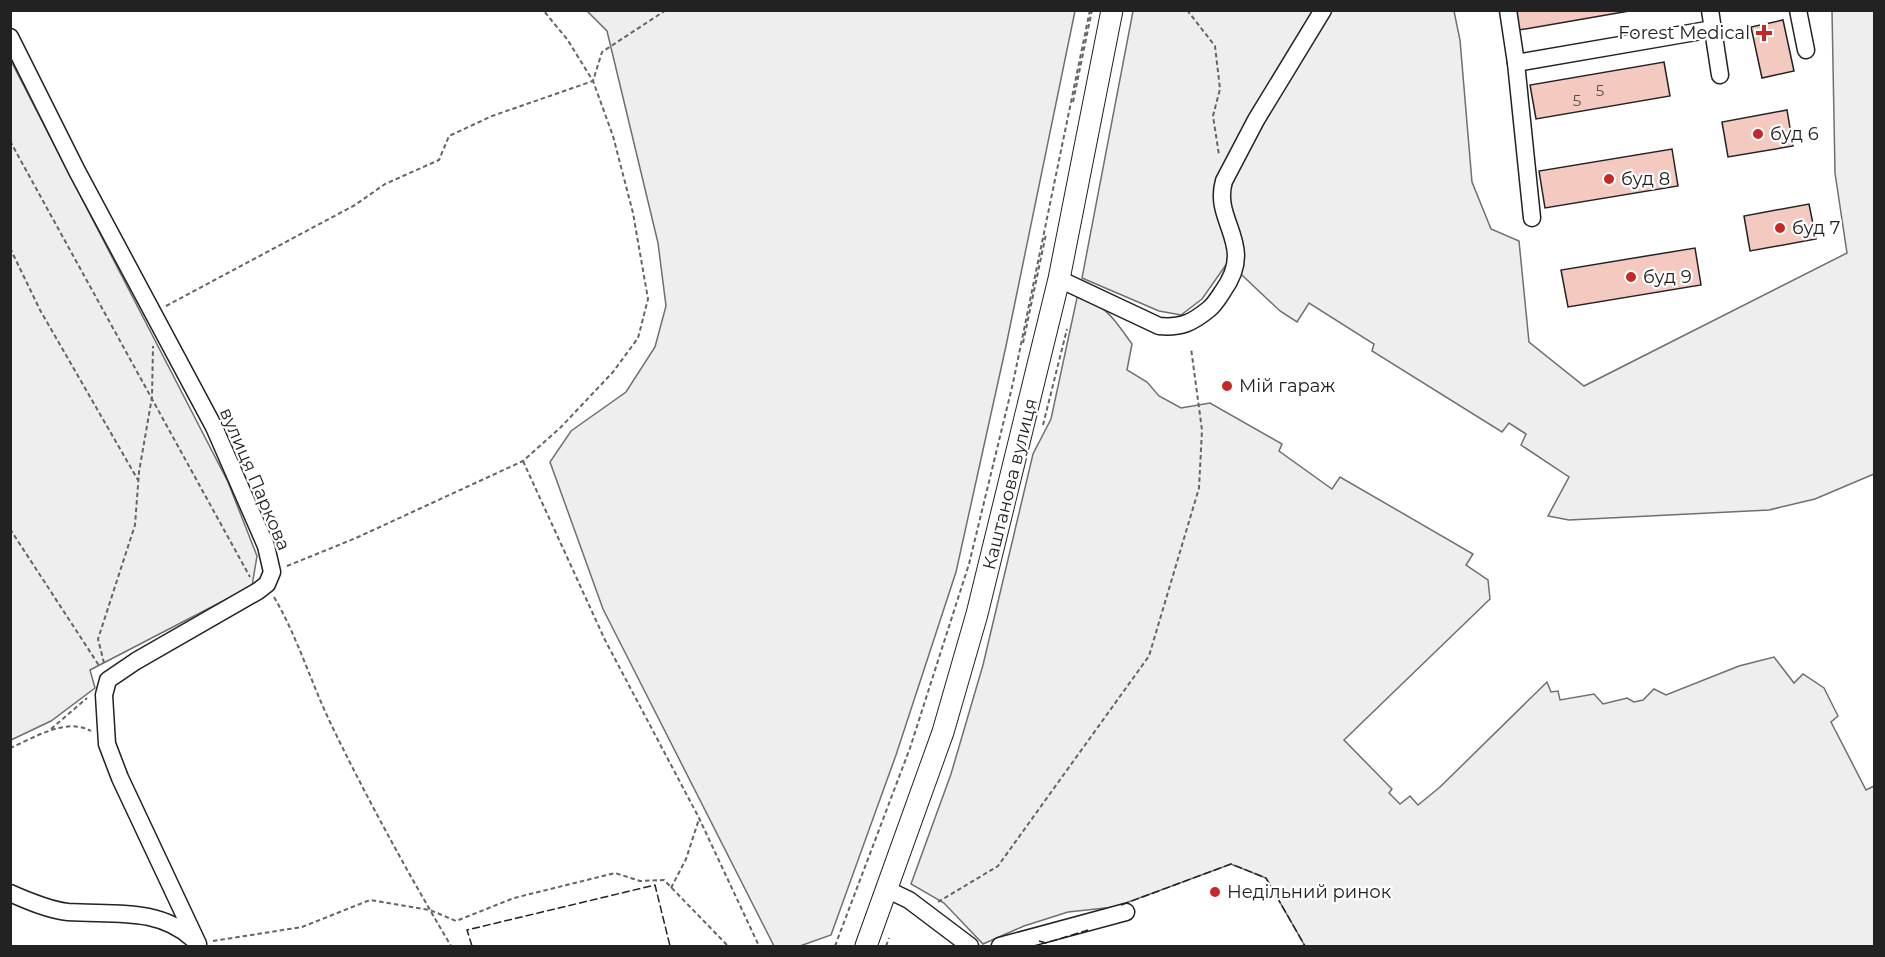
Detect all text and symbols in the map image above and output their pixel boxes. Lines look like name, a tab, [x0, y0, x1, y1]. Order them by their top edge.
place label: Forest Medical	[1618, 22, 1750, 44]
marker: Forest Medical	[1755, 24, 1773, 42]
house number: 5	[1596, 81, 1604, 100]
house number: 5	[1573, 91, 1581, 110]
place label: буд 6	[1770, 123, 1819, 145]
marker: буд 6	[1751, 127, 1765, 141]
place label: буд 8	[1621, 168, 1670, 190]
marker: буд 8	[1602, 172, 1616, 186]
place label: буд 7	[1792, 217, 1840, 239]
marker: буд 7	[1773, 221, 1787, 235]
place label: буд 9	[1643, 266, 1692, 288]
marker: буд 9	[1624, 270, 1638, 284]
place label: Мій гараж	[1239, 375, 1335, 397]
marker: Мій гараж	[1220, 379, 1234, 393]
street label: Каштанова вулиця	[978, 396, 1042, 572]
street label: вулиця Паркова	[215, 404, 295, 554]
place label: Недільний ринок	[1227, 881, 1392, 903]
marker: Недільний ринок	[1208, 885, 1222, 899]

